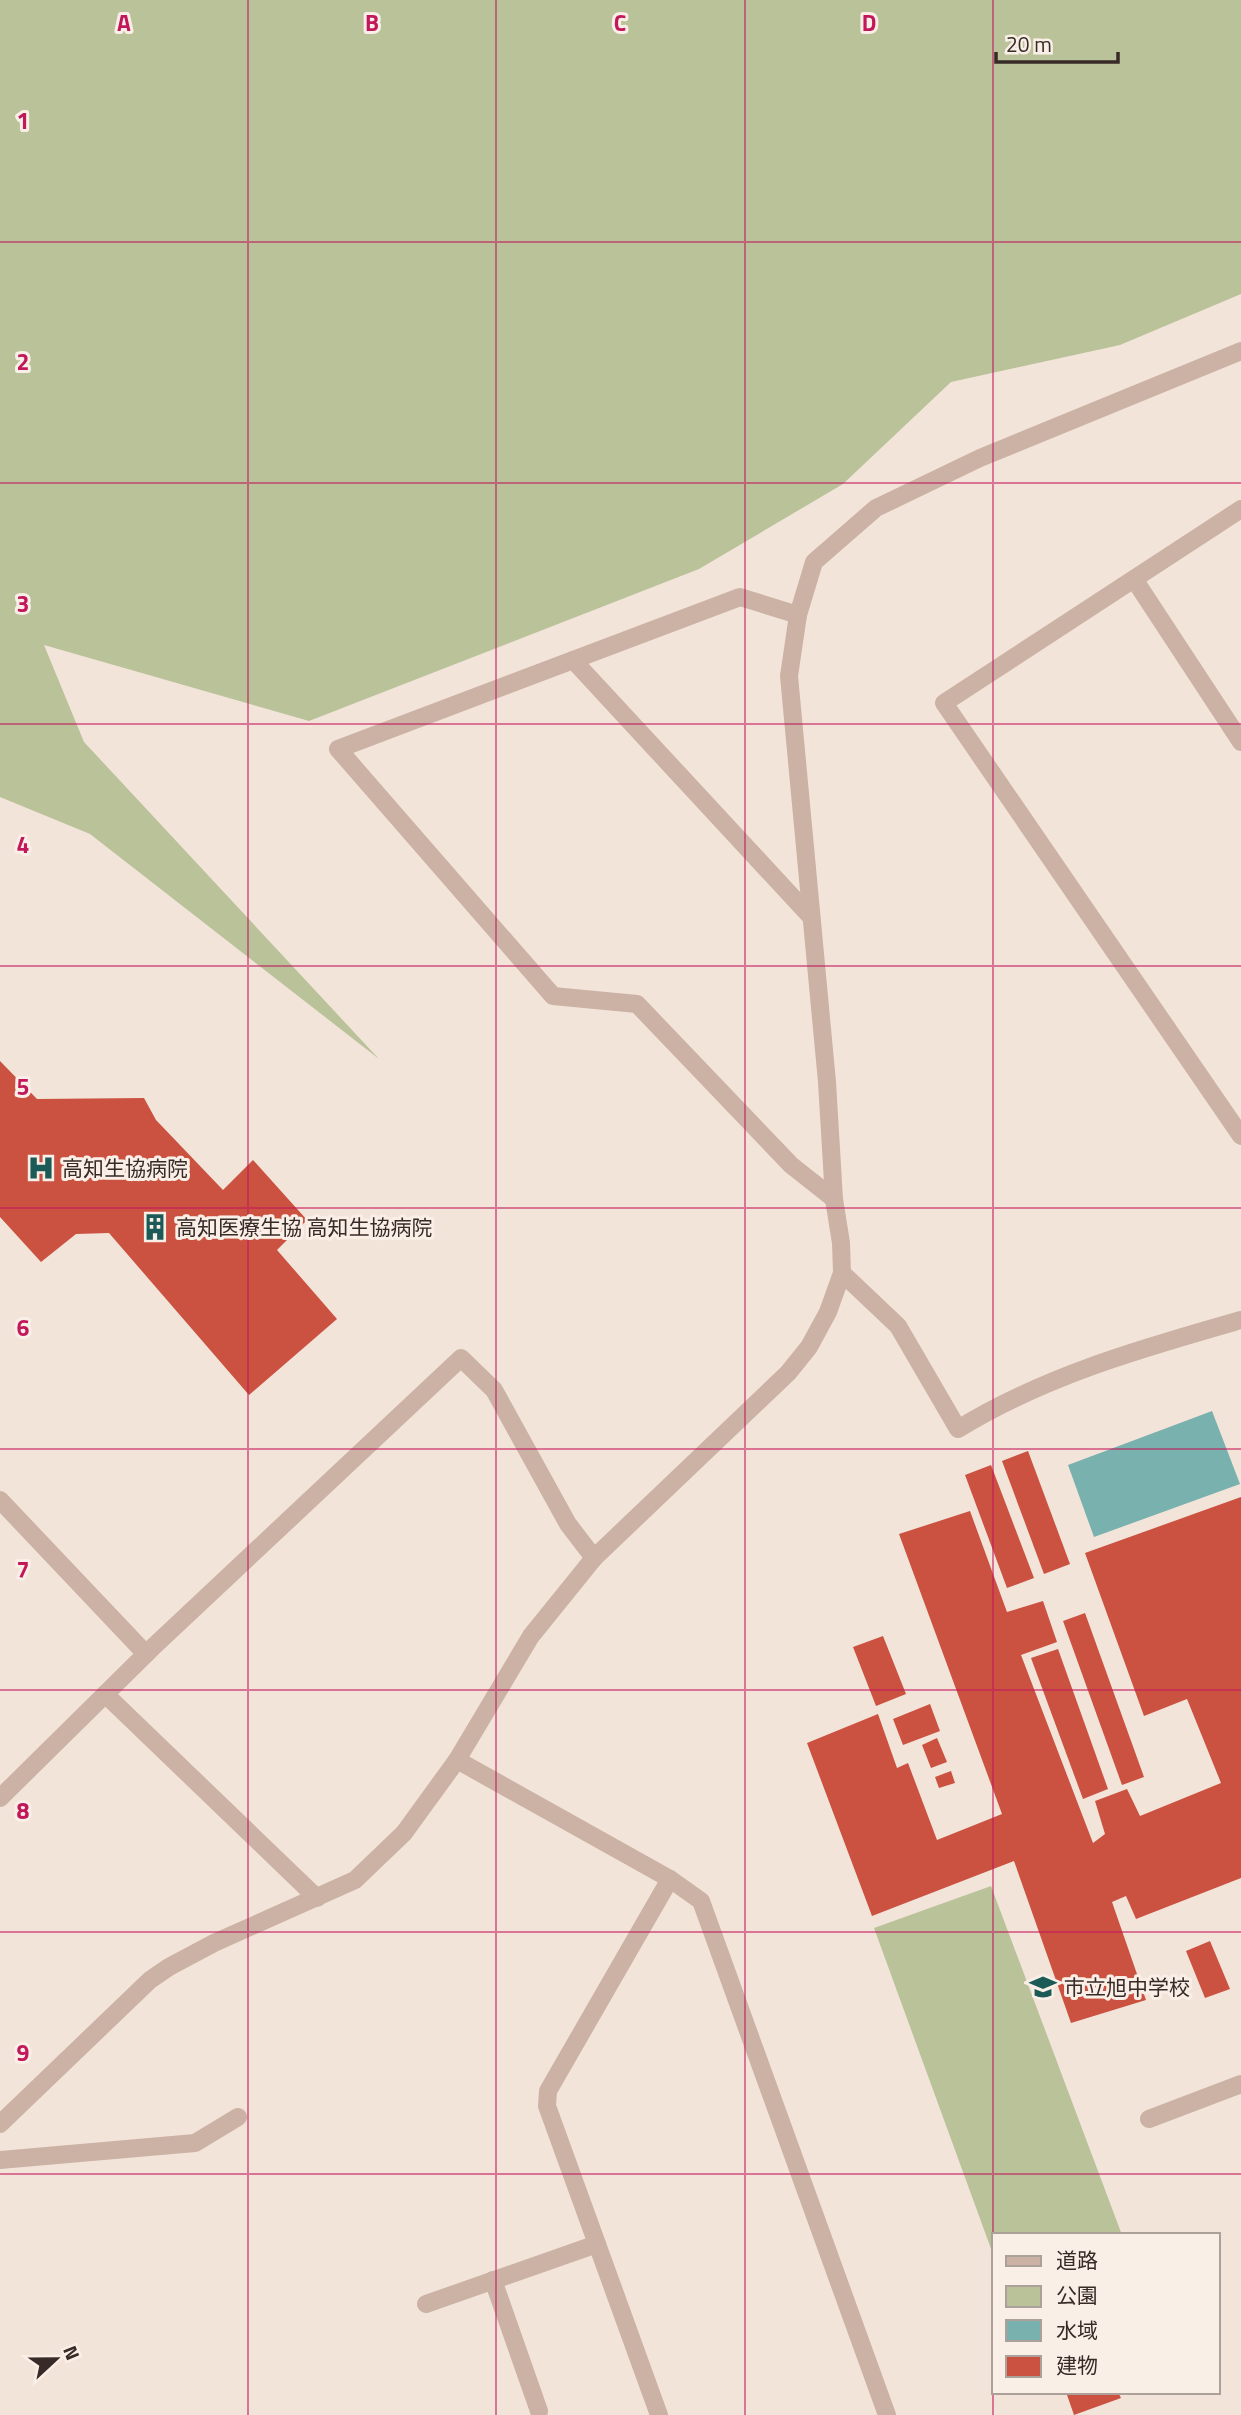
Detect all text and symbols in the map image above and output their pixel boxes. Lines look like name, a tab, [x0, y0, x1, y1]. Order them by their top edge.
text: A	[117, 5, 131, 40]
text: B	[365, 5, 379, 40]
text: C	[614, 5, 626, 40]
text: D	[862, 5, 876, 40]
scale bar	[996, 21, 1118, 65]
text: 20 m	[1006, 28, 1052, 60]
text: 1	[17, 103, 29, 138]
text: 2	[17, 344, 29, 379]
text: 3	[17, 586, 29, 621]
text: 4	[17, 827, 29, 862]
text: 5	[17, 1069, 29, 1104]
place label: 高知生協病院	[62, 1152, 188, 1184]
hospital icon: 高知生協病院	[26, 1153, 56, 1183]
place label: 高知医療生協 高知生協病院	[176, 1211, 433, 1243]
building icon: 高知医療生協 高知生協病院	[140, 1212, 170, 1242]
text: 6	[17, 1310, 30, 1345]
text: 7	[17, 1552, 29, 1587]
text: 8	[17, 1793, 30, 1828]
place label: 市立旭中学校	[1064, 1971, 1190, 2003]
school or university icon: 市立旭中学校	[1028, 1972, 1058, 2002]
text: 9	[17, 2035, 30, 2070]
legend	[992, 2233, 1220, 2394]
text: 道路	[1056, 2244, 1098, 2276]
text: 公園	[1056, 2279, 1098, 2311]
text: 水域	[1056, 2314, 1098, 2346]
north arrow	[21, 2324, 91, 2394]
text: N	[56, 2341, 88, 2364]
text: 建物	[1056, 2349, 1098, 2381]

